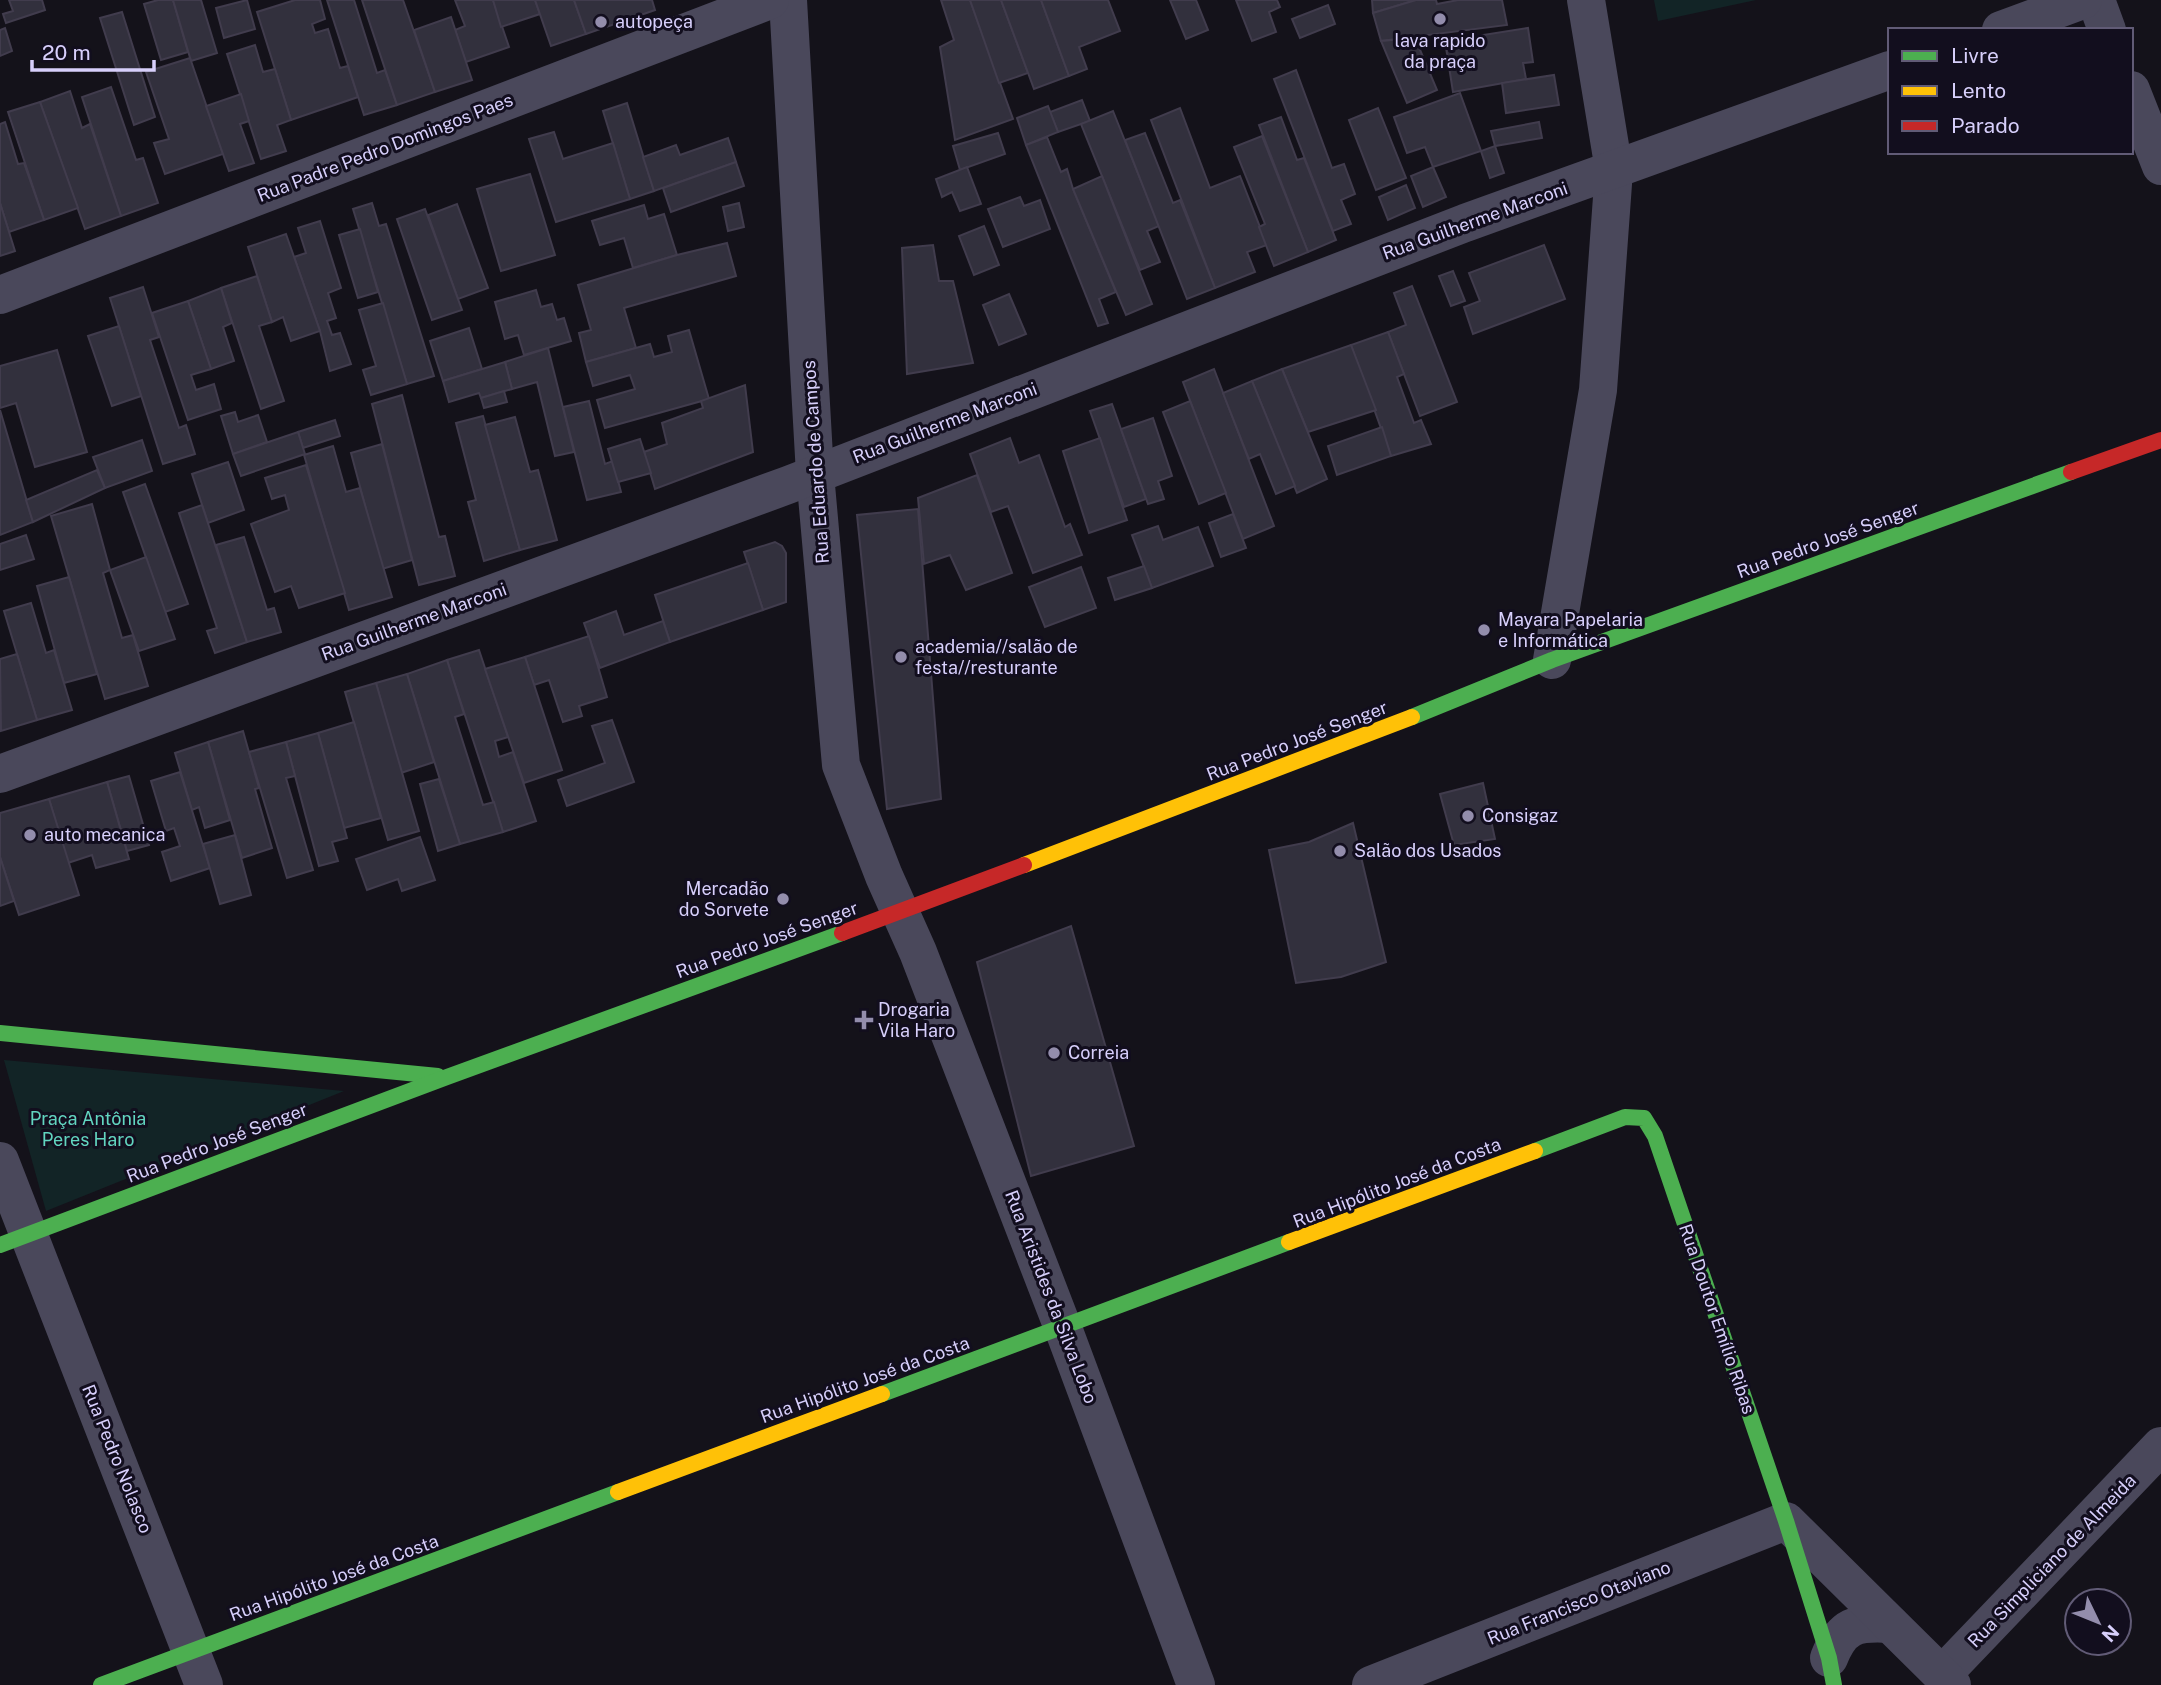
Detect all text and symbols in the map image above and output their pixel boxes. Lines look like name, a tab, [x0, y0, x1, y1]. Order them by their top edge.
place label: autopeça	[615, 11, 693, 32]
marker: lava rapido da praça	[1432, 11, 1448, 27]
marker: autopeça	[593, 14, 609, 30]
scale bar	[32, 28, 154, 72]
legend	[1888, 28, 2133, 154]
place label: lava rapido da praça	[1395, 30, 1485, 72]
text: 20 m	[42, 40, 91, 65]
text: Livre	[1951, 43, 1999, 68]
text: Lento	[1951, 78, 2006, 103]
street label: Rua Padre Pedro Domingos Paes	[254, 89, 516, 206]
text: Parado	[1951, 113, 2020, 138]
street label: Rua Guilherme Marconi	[1379, 177, 1570, 264]
street label: Rua Eduardo de Campos	[798, 360, 833, 564]
street label: Rua Guilherme Marconi	[850, 378, 1040, 467]
street label: Rua Pedro José Senger	[1734, 497, 1922, 582]
street label: Rua Guilherme Marconi	[318, 578, 509, 665]
place label: Mayara Papelaria e Informática	[1498, 609, 1643, 651]
marker: Mayara Papelaria e Informática	[1476, 622, 1492, 638]
place label: academia//salão de festa//resturante	[915, 636, 1078, 678]
marker: academia//salão de festa//resturante	[893, 649, 909, 665]
street label: Rua Pedro José Senger	[1203, 696, 1390, 785]
place label: Consigaz	[1482, 805, 1558, 826]
marker: Consigaz	[1460, 808, 1476, 824]
place label: auto mecanica	[44, 824, 165, 845]
marker: auto mecanica	[22, 827, 38, 843]
place label: Salão dos Usados	[1354, 840, 1501, 861]
marker: Salão dos Usados	[1332, 843, 1348, 859]
place label: Mercadão do Sorvete	[679, 878, 769, 920]
marker: Mercadão do Sorvete	[775, 891, 791, 907]
street label: Rua Pedro José Senger	[673, 897, 861, 982]
place label: Drogaria Vila Haro	[878, 999, 955, 1041]
marker: Drogaria Vila Haro	[856, 1012, 872, 1028]
place label: Correia	[1068, 1042, 1129, 1063]
marker: Correia	[1046, 1045, 1062, 1061]
street label: Rua Pedro José Senger	[123, 1098, 310, 1187]
park label: Praça Antônia Peres Haro	[30, 1108, 146, 1150]
street label: Rua Hipólito José da Costa	[1290, 1133, 1504, 1232]
street label: Rua Aristides da Silva Lobo	[1001, 1187, 1102, 1406]
street label: Rua Doutor Emílio Ribas	[1675, 1221, 1760, 1417]
street label: Rua Hipólito José da Costa	[757, 1332, 972, 1427]
street label: Rua Pedro Nolasco	[78, 1381, 157, 1536]
street label: Rua Simpliciano de Almeida	[1963, 1470, 2140, 1652]
street label: Rua Hipólito José da Costa	[226, 1530, 441, 1625]
street label: Rua Francisco Otaviano	[1484, 1556, 1673, 1649]
north arrow	[2063, 1587, 2133, 1657]
text: N	[2097, 1621, 2124, 1647]

